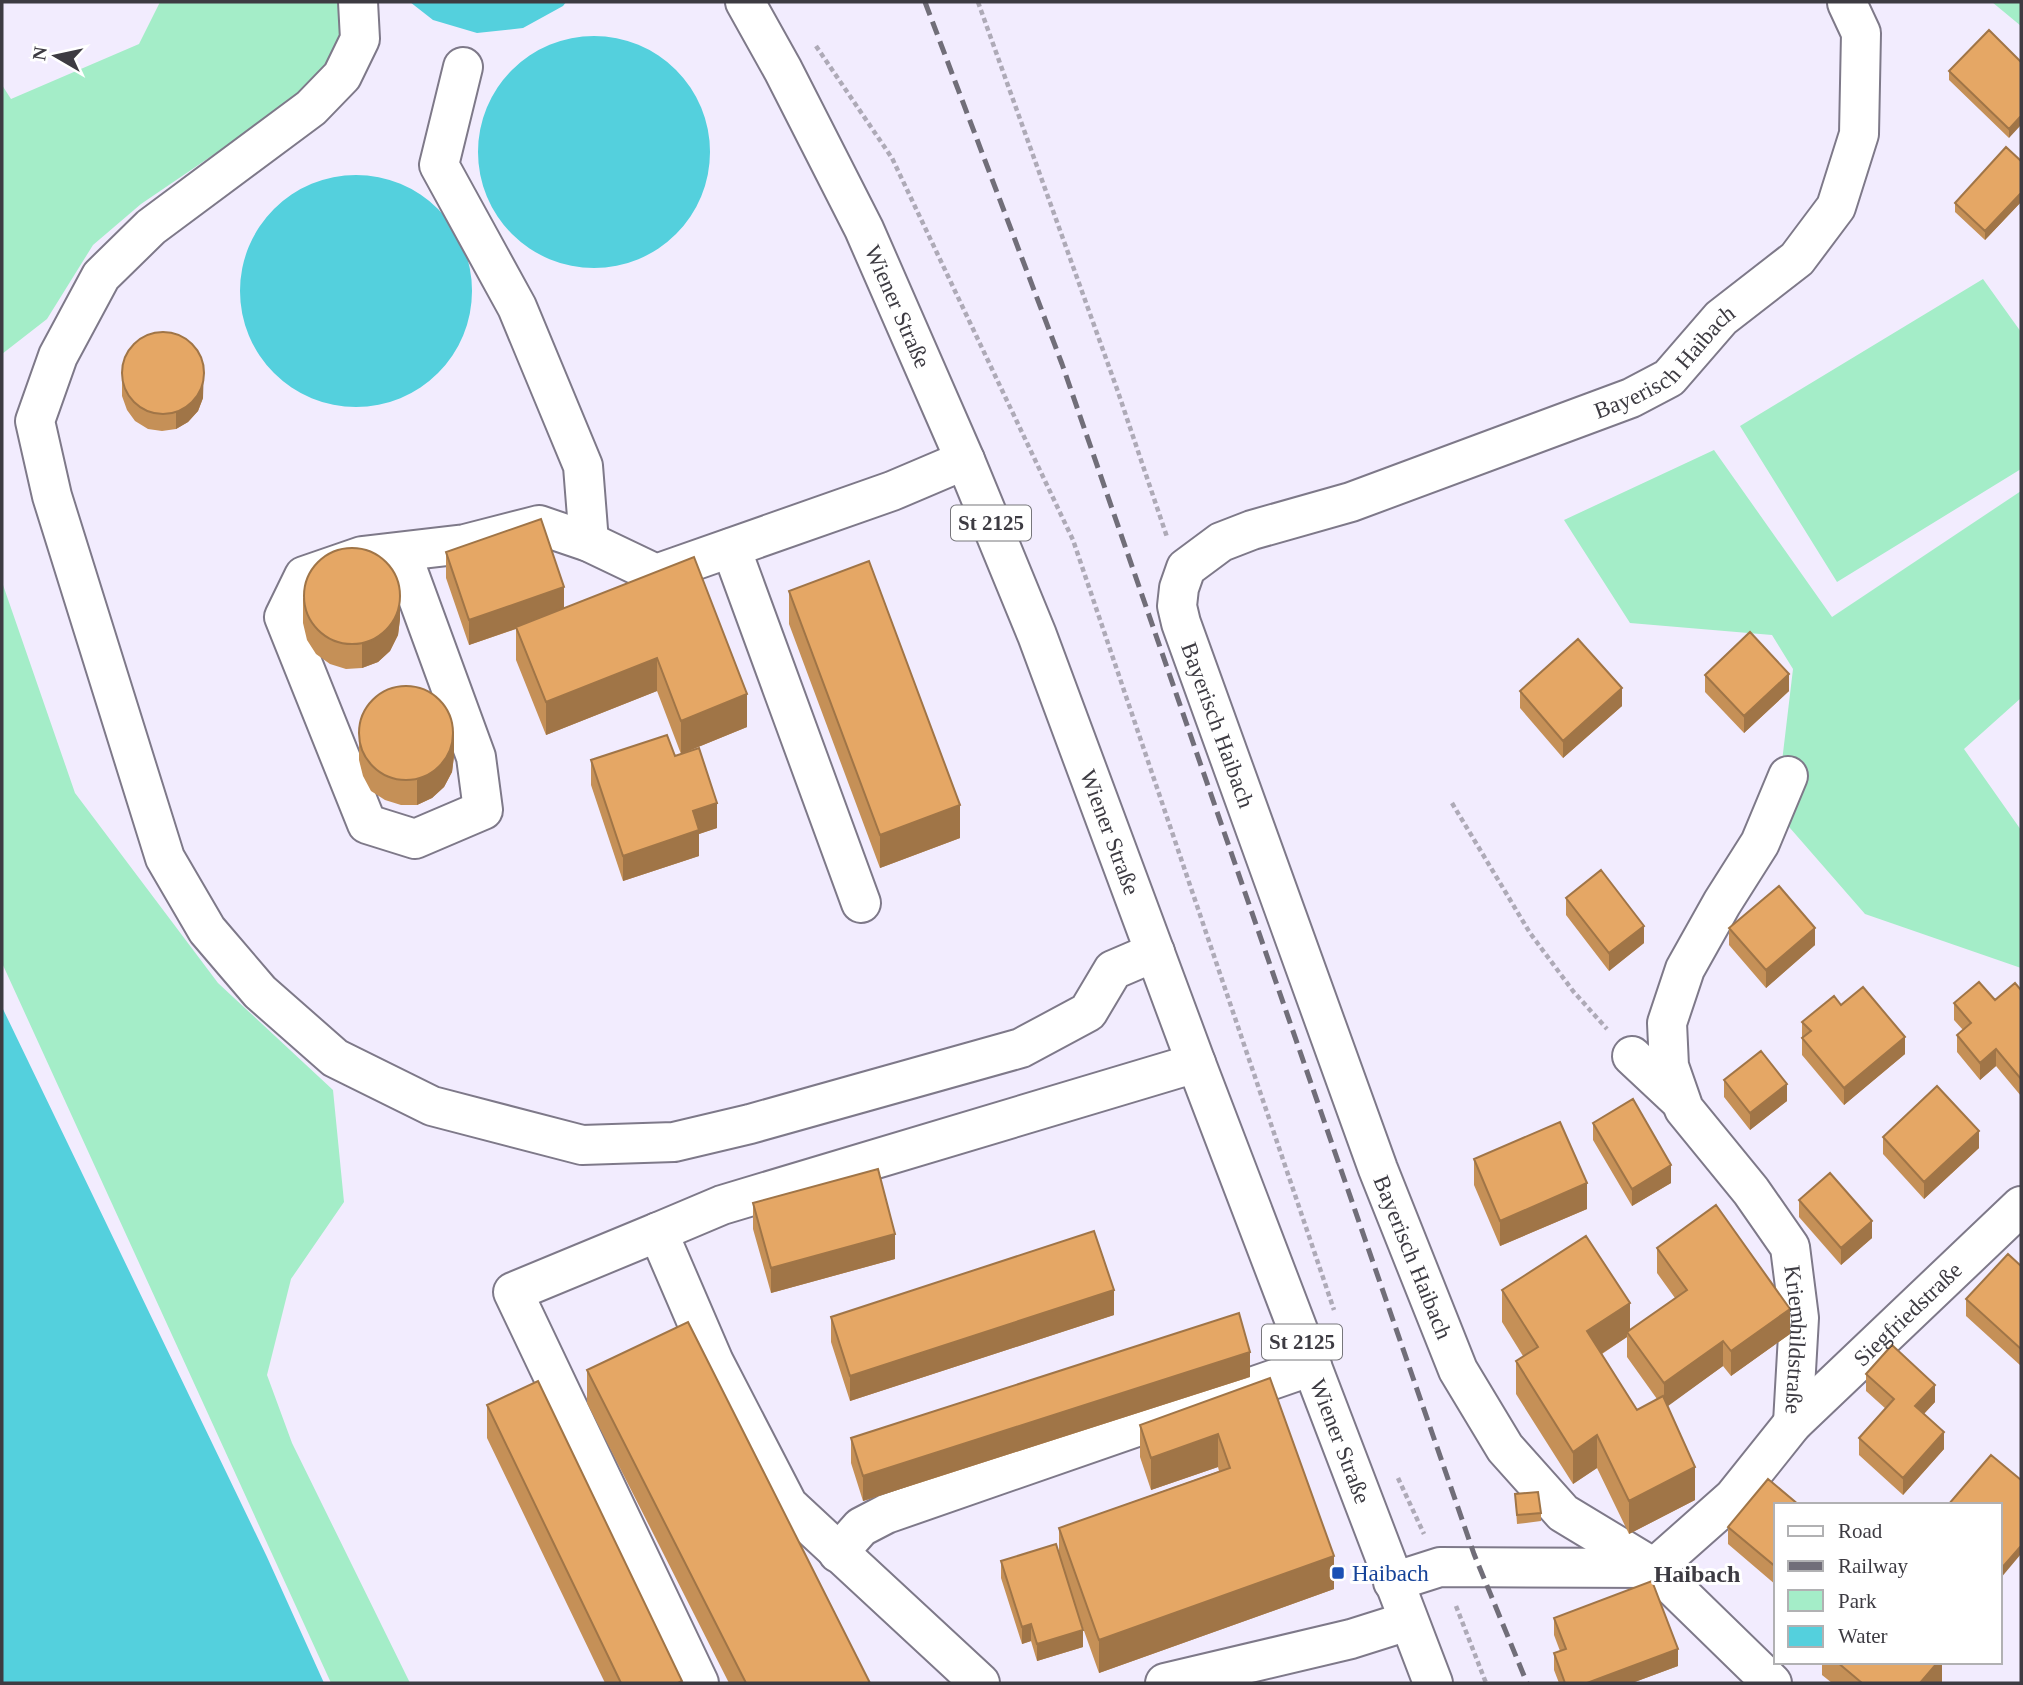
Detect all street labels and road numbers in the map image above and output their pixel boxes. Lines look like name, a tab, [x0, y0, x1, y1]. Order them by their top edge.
street label: Wiener Straße	[860, 242, 935, 372]
street label: Bayerisch Haibach	[1591, 300, 1740, 424]
road number: St 2125	[951, 505, 1031, 540]
street label: Bayerisch Haibach	[1176, 639, 1259, 812]
street label: Wiener Straße	[1075, 766, 1144, 898]
street label: Bayerisch Haibach	[1368, 1172, 1457, 1343]
street label: Siegfriedstraße	[1849, 1257, 1967, 1371]
street label: Kriemhildstraße	[1779, 1264, 1812, 1415]
road number: St 2125	[1262, 1324, 1342, 1360]
street label: Wiener Straße	[1305, 1375, 1375, 1507]

